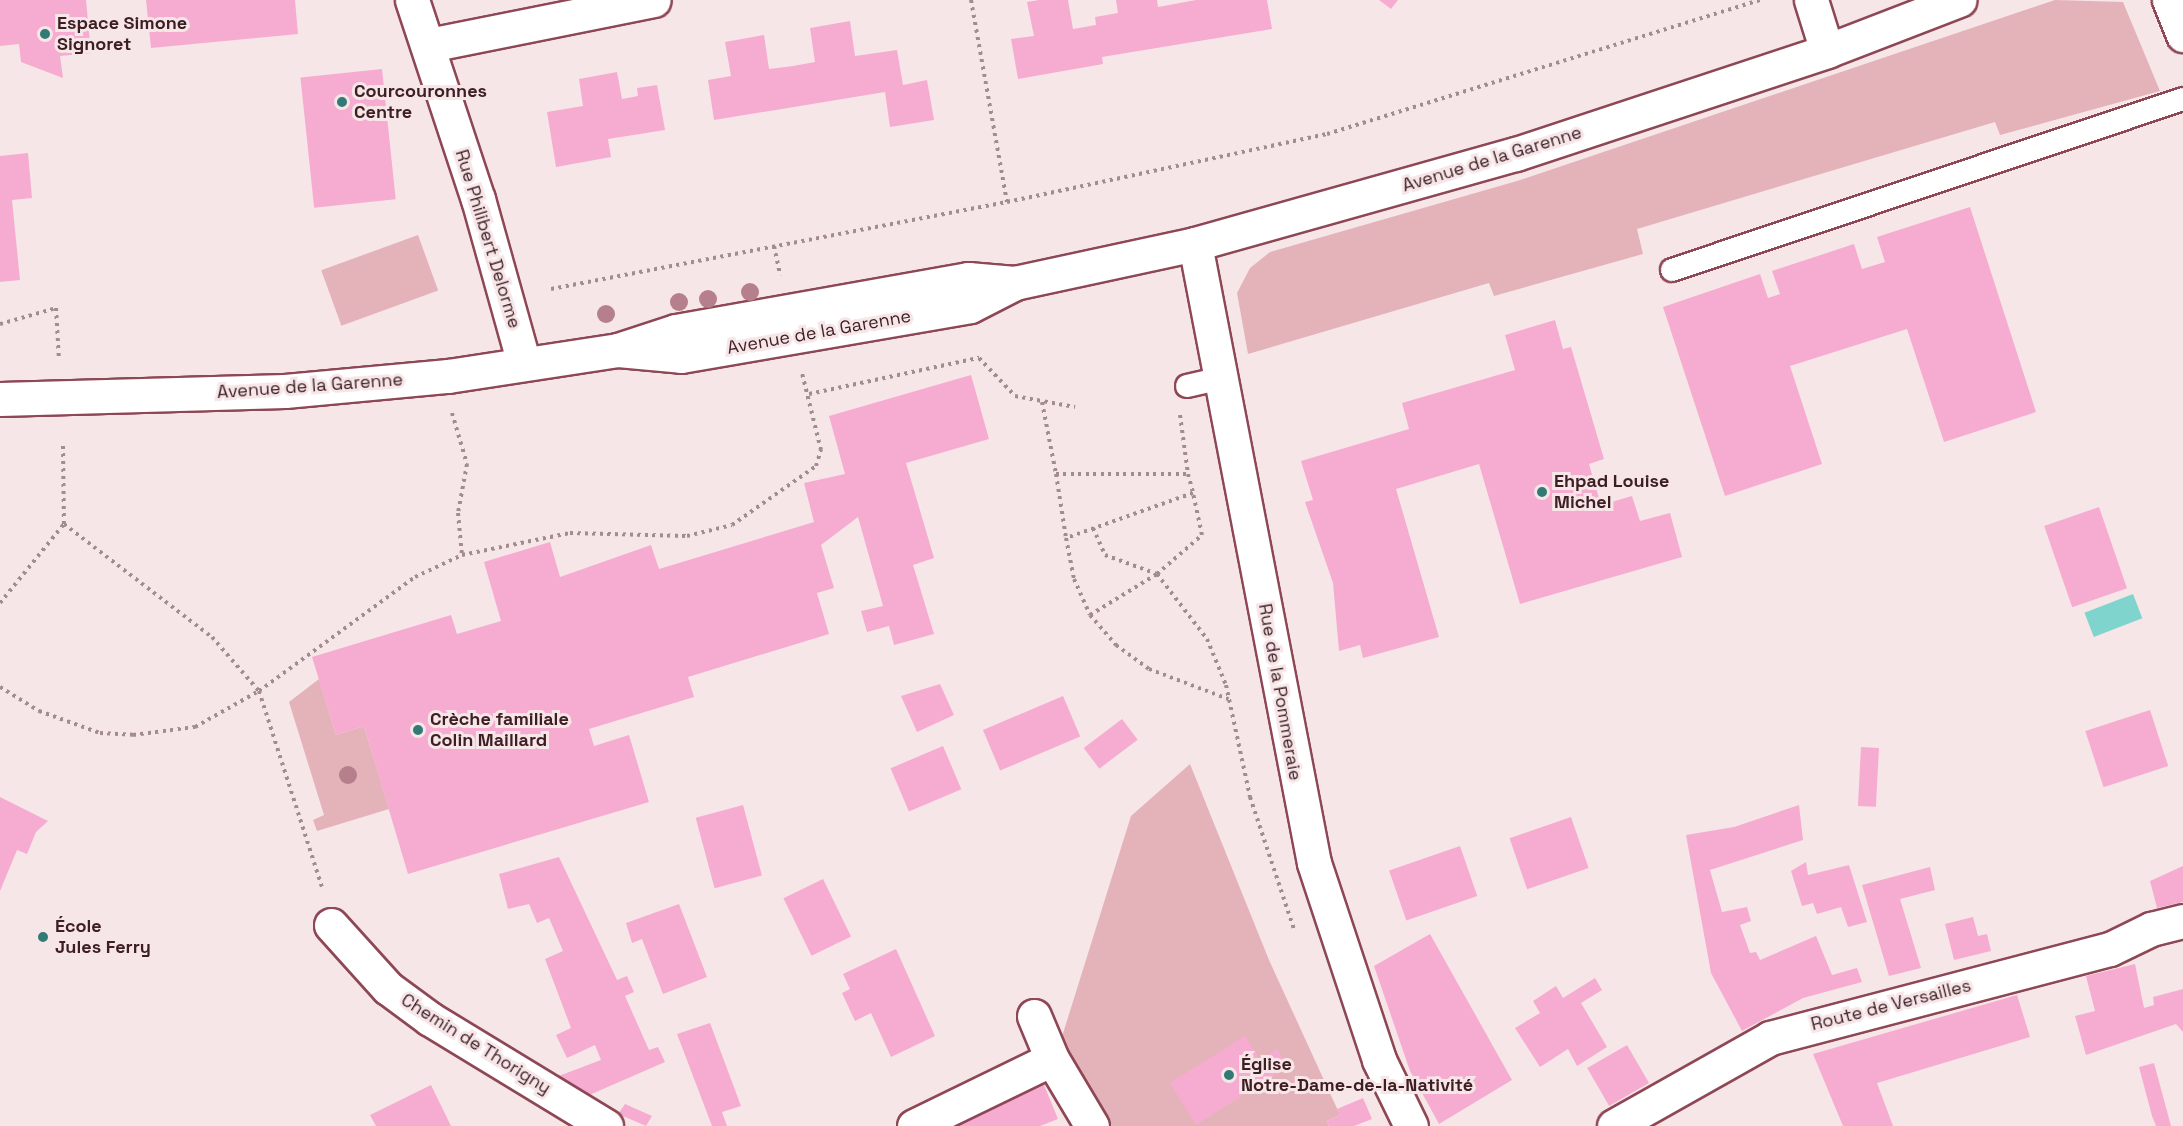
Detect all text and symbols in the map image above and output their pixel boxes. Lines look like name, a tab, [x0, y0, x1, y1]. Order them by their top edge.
place label: Espace Simone Signoret	[57, 13, 187, 56]
marker: Espace Simone Signoret	[38, 27, 52, 41]
place label: Courcouronnes Centre	[354, 81, 487, 124]
marker: Courcouronnes Centre	[335, 95, 349, 109]
street label: Avenue de la Garenne	[1400, 121, 1584, 197]
street label: Rue Philibert Delorme	[451, 147, 525, 331]
street label: Avenue de la Garenne	[725, 305, 913, 359]
street label: Avenue de la Garenne	[216, 369, 404, 403]
place label: Ehpad Louise Michel	[1554, 471, 1669, 514]
marker: Ehpad Louise Michel	[1535, 485, 1549, 499]
street label: Rue de la Pommeraie	[1254, 602, 1306, 782]
place label: Crèche familiale Colin Maillard	[430, 709, 569, 752]
marker: Crèche familiale Colin Maillard	[411, 723, 425, 737]
place label: École Jules Ferry	[55, 916, 151, 958]
marker: École Jules Ferry	[36, 930, 50, 944]
street label: Route de Versailles	[1809, 975, 1973, 1035]
street label: Chemin de Thorigny	[397, 989, 555, 1099]
place label: Église Notre-Dame-de-la-Nativité	[1241, 1054, 1473, 1096]
marker: Église Notre-Dame-de-la-Nativité	[1222, 1068, 1236, 1082]

